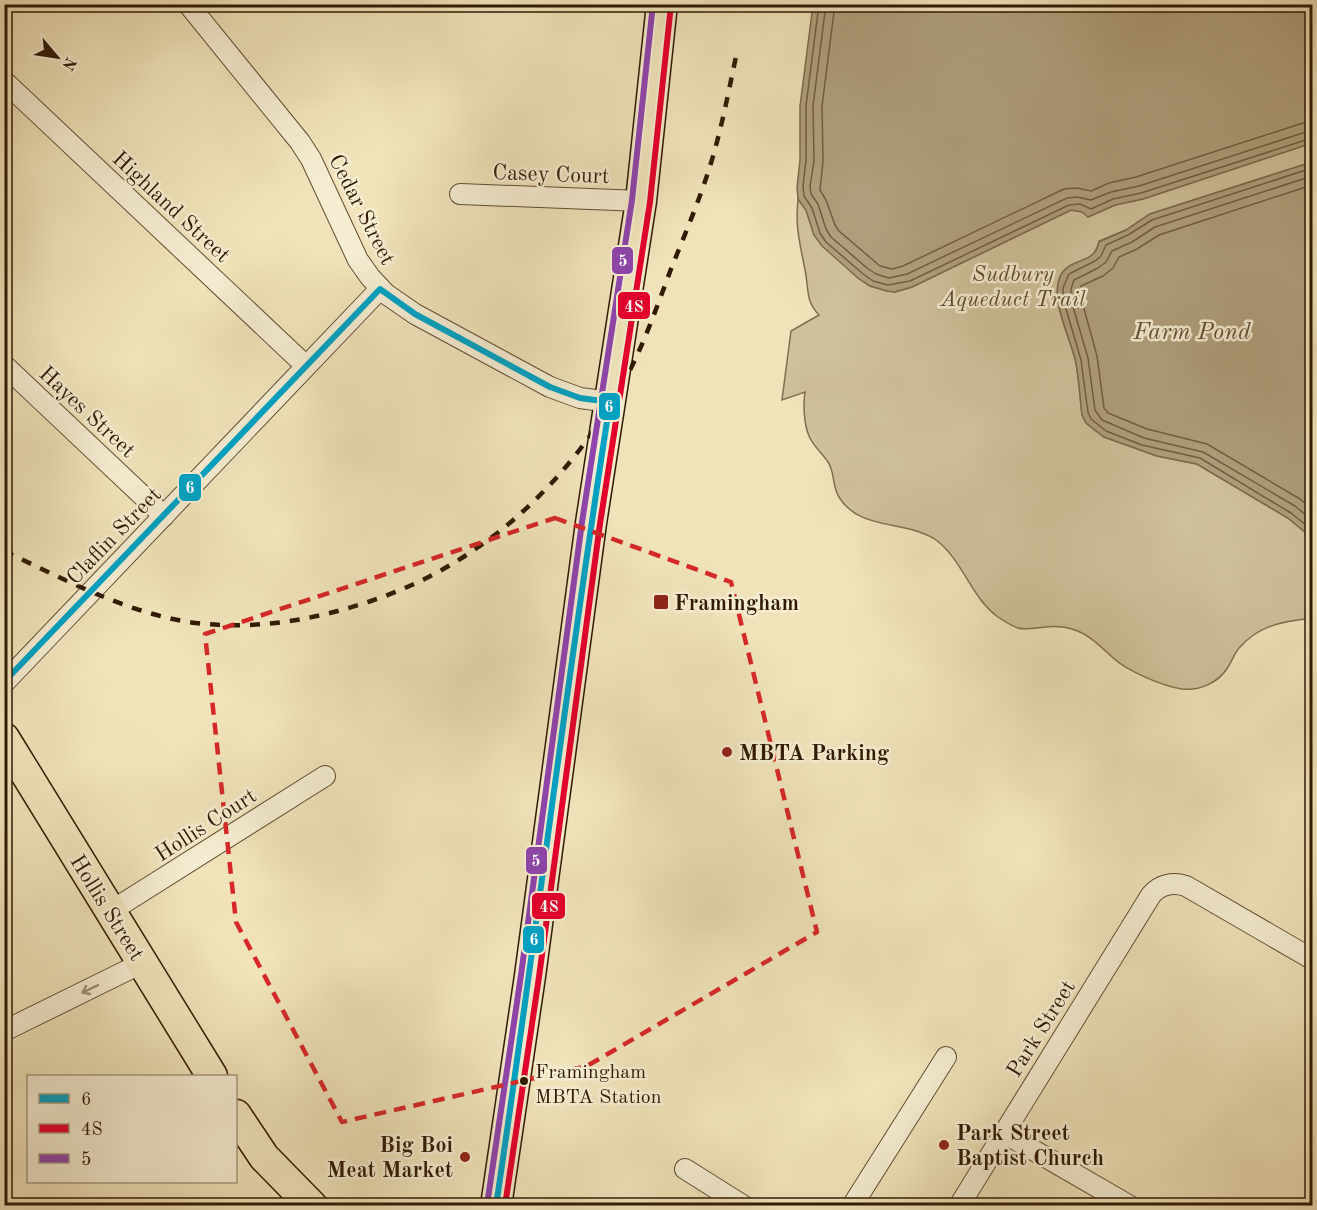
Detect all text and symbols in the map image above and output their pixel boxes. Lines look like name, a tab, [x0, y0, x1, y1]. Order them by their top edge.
north arrow	[27, 27, 87, 87]
text: N	[58, 54, 78, 73]
street label: Highland Street	[108, 148, 234, 267]
street label: Cedar Street	[324, 151, 398, 269]
street label: Casey Court	[492, 162, 610, 188]
line badge: 5	[611, 246, 634, 275]
text: 5	[618, 254, 628, 270]
park label: Sudbury Aqueduct Trail	[939, 264, 1086, 311]
line badge: 4S	[617, 291, 651, 320]
text: 4S	[624, 300, 644, 316]
water label: Farm Pond	[1132, 321, 1251, 345]
street label: Hayes Street	[34, 363, 139, 462]
line badge: 6	[598, 392, 621, 421]
text: 6	[604, 400, 614, 416]
line badge: 6	[178, 473, 202, 502]
text: 6	[185, 481, 195, 497]
street label: Claflin Street	[63, 484, 166, 589]
marker: Framingham	[652, 593, 670, 611]
place label: Framingham	[674, 593, 799, 615]
place label: MBTA Parking	[739, 743, 889, 765]
marker: MBTA Parking	[720, 745, 734, 759]
street label: Hollis Court	[151, 785, 261, 866]
line badge: 5	[525, 846, 548, 875]
street label: Hollis Street	[65, 851, 147, 965]
text: 5	[531, 854, 541, 870]
line badge: 4S	[531, 892, 566, 920]
text: 4S	[539, 900, 559, 916]
line badge: 6	[522, 925, 545, 954]
text: 6	[529, 933, 539, 949]
street label: Park Street	[1003, 977, 1080, 1081]
one-way arrow	[81, 983, 99, 995]
place label: Framingham MBTA Station	[535, 1063, 662, 1108]
legend	[27, 1075, 237, 1183]
marker: Framingham MBTA Station	[518, 1075, 530, 1087]
text: 6	[81, 1091, 91, 1109]
text: 4S	[81, 1121, 103, 1139]
place label: Park Street Baptist Church	[956, 1123, 1104, 1170]
place label: Big Boi Meat Market	[327, 1135, 453, 1182]
marker: Park Street Baptist Church	[937, 1138, 951, 1152]
marker: Big Boi Meat Market	[458, 1150, 472, 1164]
text: 5	[81, 1151, 91, 1169]

